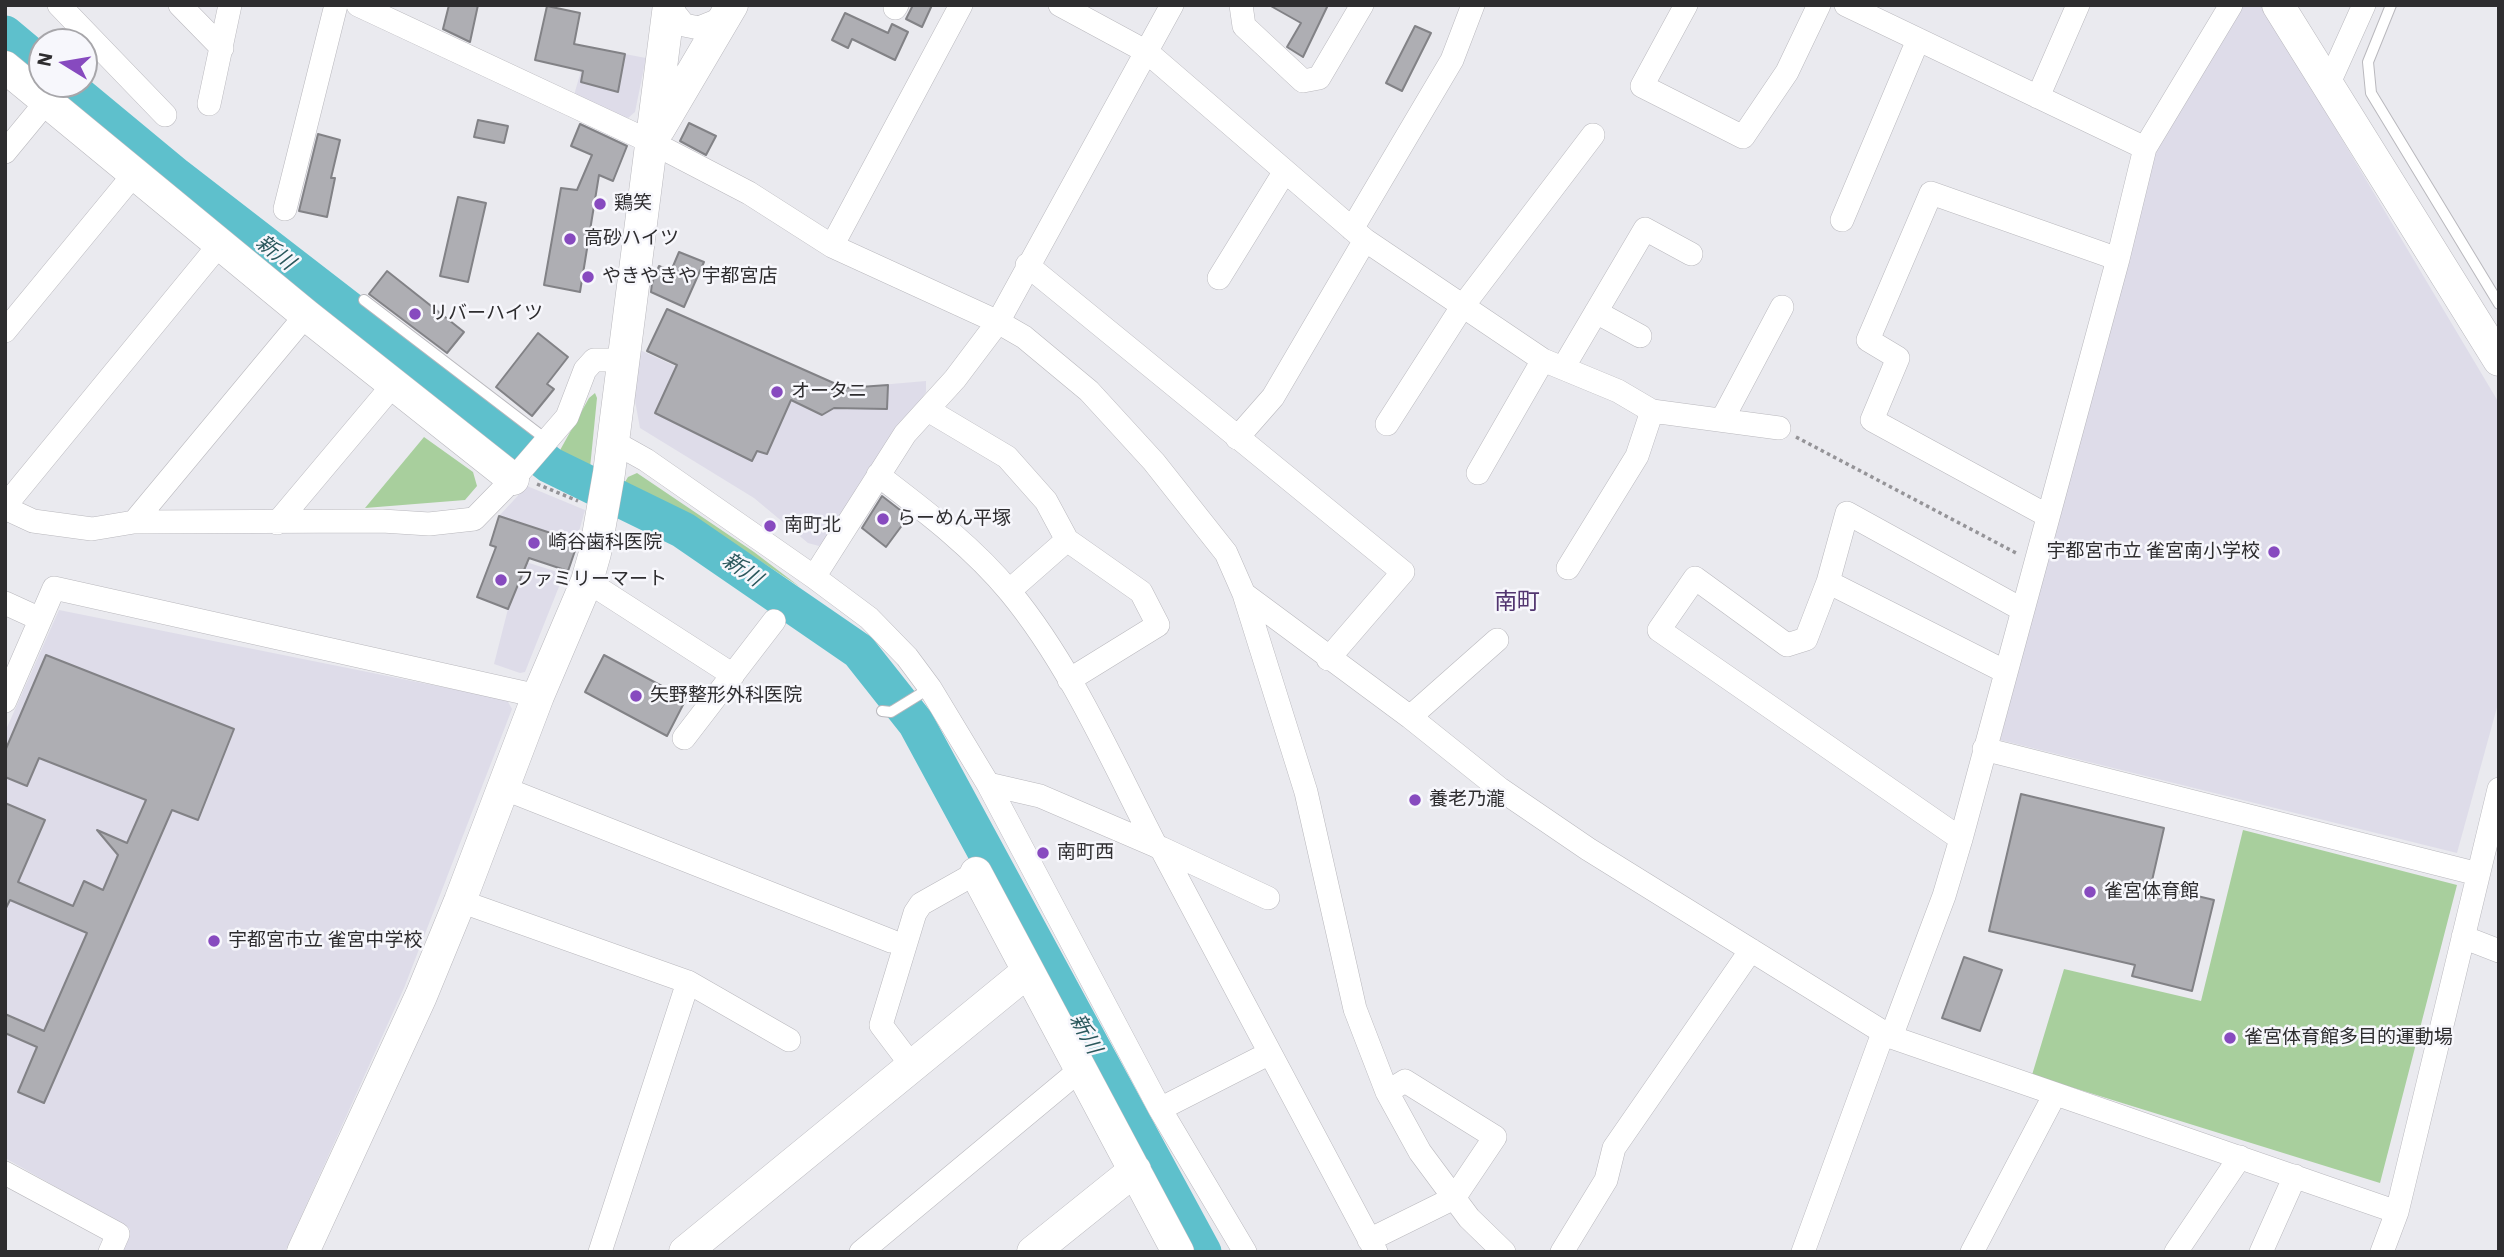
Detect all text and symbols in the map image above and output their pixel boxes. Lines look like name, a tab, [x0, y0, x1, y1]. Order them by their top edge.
north arrow	[28, 28, 98, 98]
text: N	[31, 50, 57, 68]
place label: 鶏笑	[614, 193, 652, 215]
marker: 鶏笑	[592, 196, 608, 212]
place label: 高砂ハイツ	[584, 228, 679, 250]
water label: 新川	[251, 230, 299, 276]
marker: 高砂ハイツ	[562, 231, 578, 247]
place label: やきやきや 宇都宮店	[602, 266, 777, 288]
marker: やきやきや 宇都宮店	[580, 269, 596, 285]
place label: リバーハイツ	[429, 303, 543, 325]
marker: リバーハイツ	[407, 306, 423, 322]
place label: オータニ	[791, 381, 867, 403]
marker: オータニ	[769, 384, 785, 400]
place label: らーめん平塚	[897, 508, 1011, 530]
marker: らーめん平塚	[875, 511, 891, 527]
place label: 南町北	[784, 515, 841, 537]
marker: 南町北	[762, 518, 778, 534]
place label: 崎谷歯科医院	[548, 532, 662, 554]
marker: 崎谷歯科医院	[526, 535, 542, 551]
place label: 宇都宮市立 雀宮南小学校	[2047, 541, 2260, 563]
marker: 宇都宮市立 雀宮南小学校	[2266, 544, 2282, 560]
water label: 新川	[718, 548, 766, 592]
place label: ファミリーマート	[515, 569, 667, 591]
marker: ファミリーマート	[493, 572, 509, 588]
district label: 南町	[1494, 588, 1540, 616]
place label: 矢野整形外科医院	[650, 685, 802, 707]
marker: 矢野整形外科医院	[628, 688, 644, 704]
place label: 養老乃瀧	[1429, 789, 1505, 811]
marker: 養老乃瀧	[1407, 792, 1423, 808]
place label: 南町西	[1057, 842, 1114, 864]
marker: 南町西	[1035, 845, 1051, 861]
place label: 雀宮体育館	[2104, 881, 2199, 903]
marker: 雀宮体育館	[2082, 884, 2098, 900]
place label: 宇都宮市立 雀宮中学校	[228, 930, 422, 952]
marker: 宇都宮市立 雀宮中学校	[206, 933, 222, 949]
water label: 新川	[1064, 1010, 1106, 1058]
place label: 雀宮体育館多目的運動場	[2244, 1027, 2453, 1049]
marker: 雀宮体育館多目的運動場	[2222, 1030, 2238, 1046]

